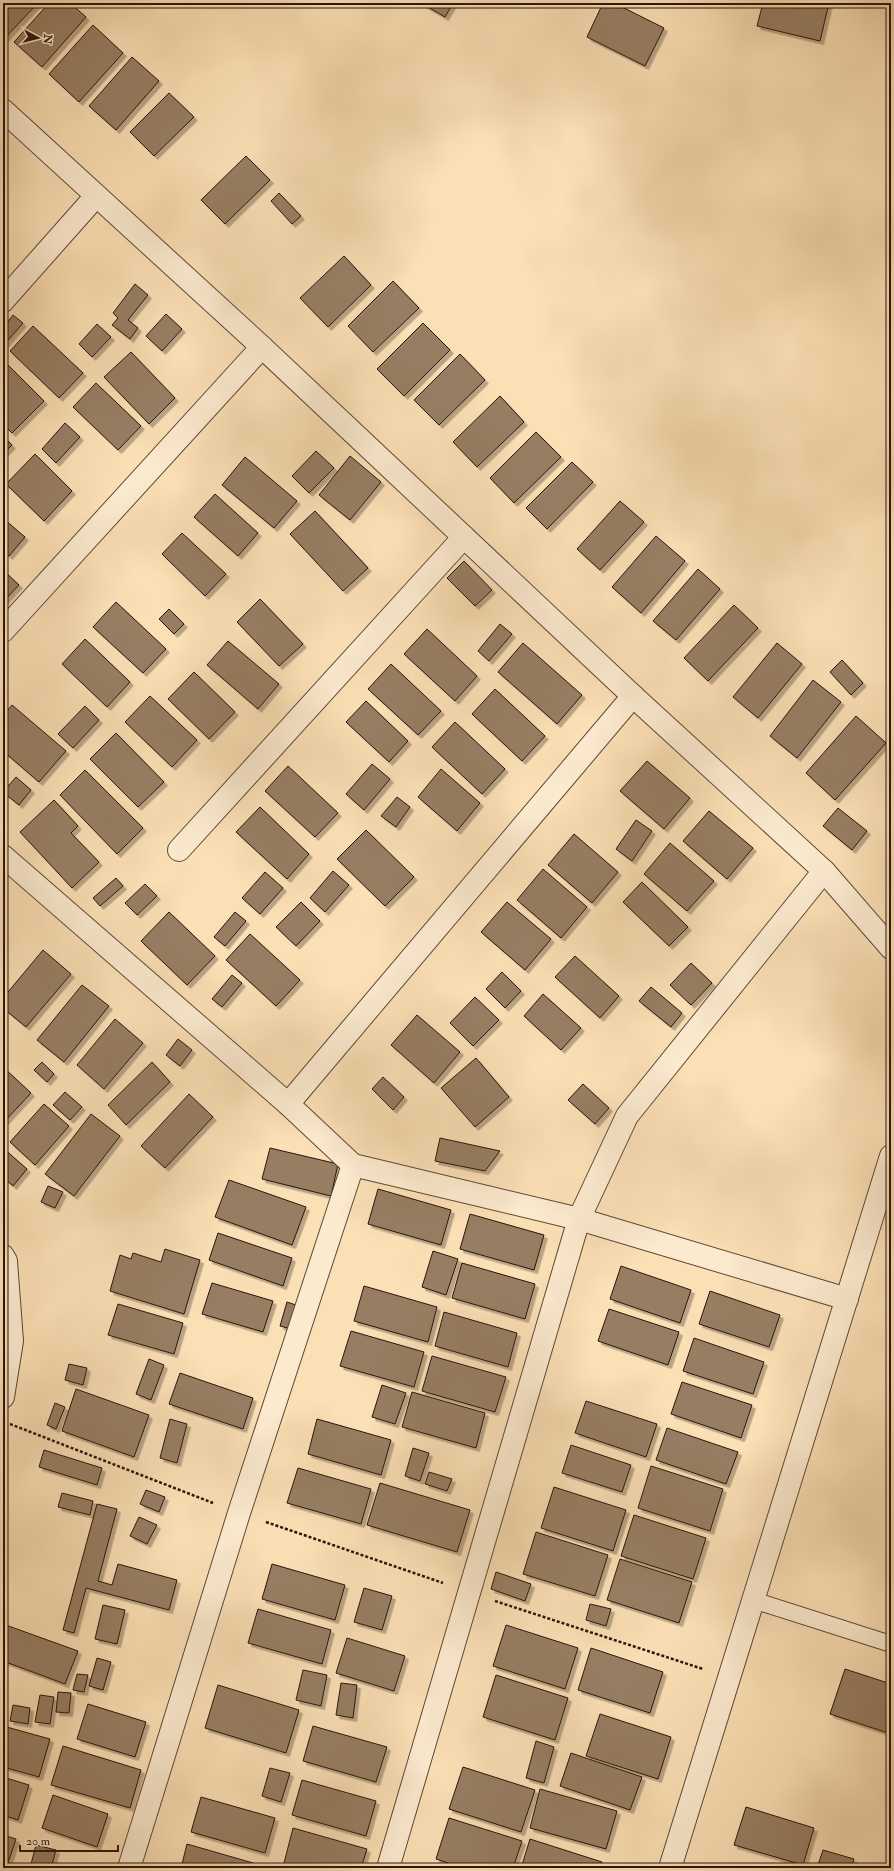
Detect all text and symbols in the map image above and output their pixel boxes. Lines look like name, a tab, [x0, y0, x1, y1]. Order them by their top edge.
north arrow	[18, 18, 58, 58]
text: N	[40, 32, 55, 46]
scale bar	[20, 1827, 118, 1853]
text: 20 m	[26, 1834, 51, 1849]

